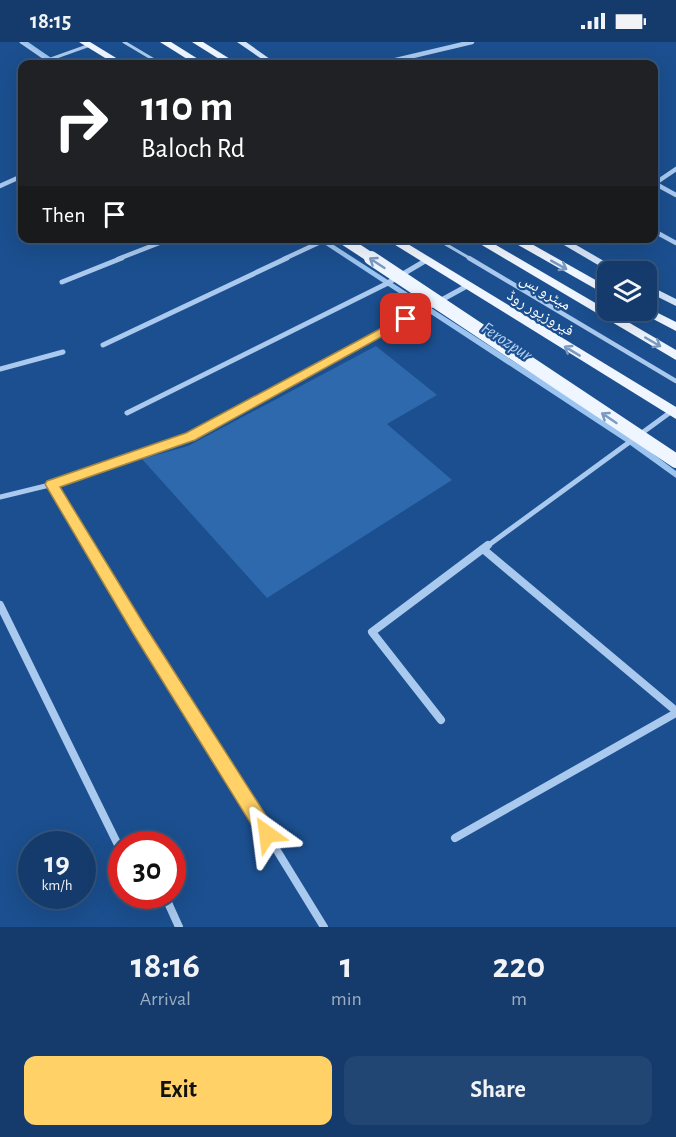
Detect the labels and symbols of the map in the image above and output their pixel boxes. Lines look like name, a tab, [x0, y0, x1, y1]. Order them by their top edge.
one-way arrow	[369, 257, 386, 269]
one-way arrow	[550, 259, 567, 271]
street label: میٹرو بس	[516, 271, 574, 315]
street label: فیروزپور روڈ	[504, 287, 577, 340]
pin	[380, 293, 431, 344]
water label: Ferozpur	[478, 319, 536, 365]
one-way arrow	[644, 336, 661, 348]
one-way arrow	[564, 344, 581, 356]
one-way arrow	[601, 411, 618, 424]
position arrow	[235, 802, 299, 866]
speed limit sign: 30	[108, 831, 186, 909]

